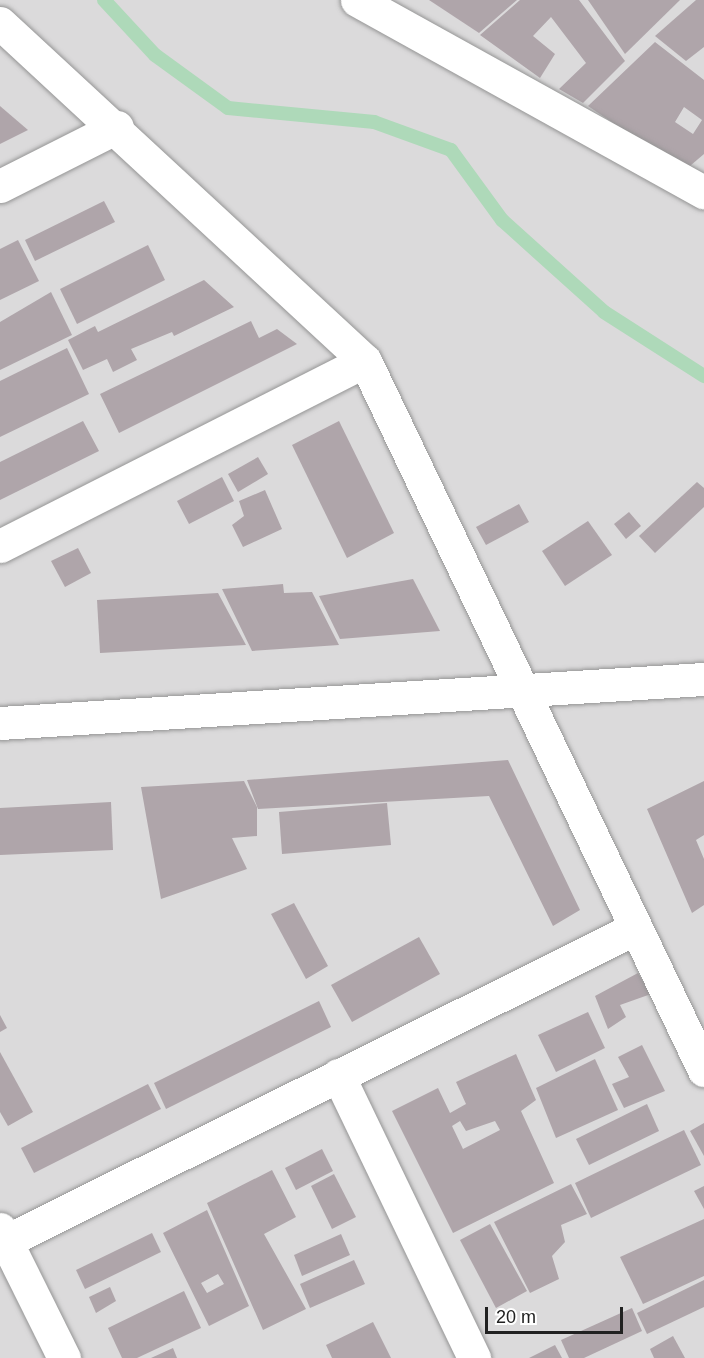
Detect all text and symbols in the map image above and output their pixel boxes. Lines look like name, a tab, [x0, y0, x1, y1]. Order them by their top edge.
scale bar	[488, 1295, 626, 1333]
text: 20 m	[496, 1307, 536, 1327]

